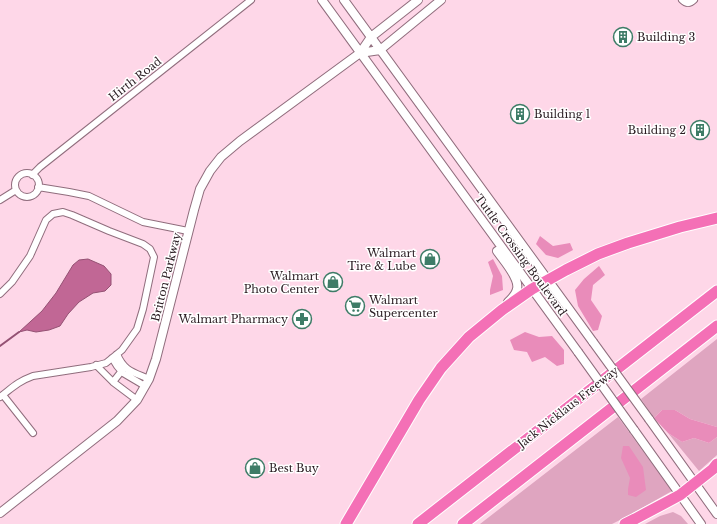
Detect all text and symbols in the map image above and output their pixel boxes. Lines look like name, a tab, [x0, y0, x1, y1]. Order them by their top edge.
building icon: Building 3	[612, 26, 634, 48]
place label: Building 3	[637, 30, 695, 44]
street label: Hirth Road	[106, 54, 165, 104]
building icon: Building 1	[509, 103, 531, 125]
place label: Building 1	[534, 107, 590, 121]
building icon: Building 2	[689, 119, 711, 141]
place label: Building 2	[628, 123, 686, 137]
street label: Tuttle Crossing Boulevard	[472, 191, 570, 319]
street label: Britton Parkway	[148, 231, 184, 323]
place label: Walmart Tire & Lube	[347, 246, 417, 273]
shop icon: Walmart Tire & Lube	[419, 248, 441, 270]
place label: Walmart Photo Center	[244, 269, 320, 296]
shop icon: Walmart Photo Center	[322, 271, 344, 293]
place label: Walmart Supercenter	[368, 293, 439, 320]
supermarket icon: Walmart Supercenter	[344, 295, 366, 317]
pharmacy icon: Walmart Pharmacy	[291, 308, 313, 330]
place label: Walmart Pharmacy	[178, 312, 288, 326]
street label: Jack Nicklaus Freeway	[513, 363, 621, 452]
shop icon: Best Buy	[244, 457, 266, 479]
place label: Best Buy	[269, 461, 319, 475]

